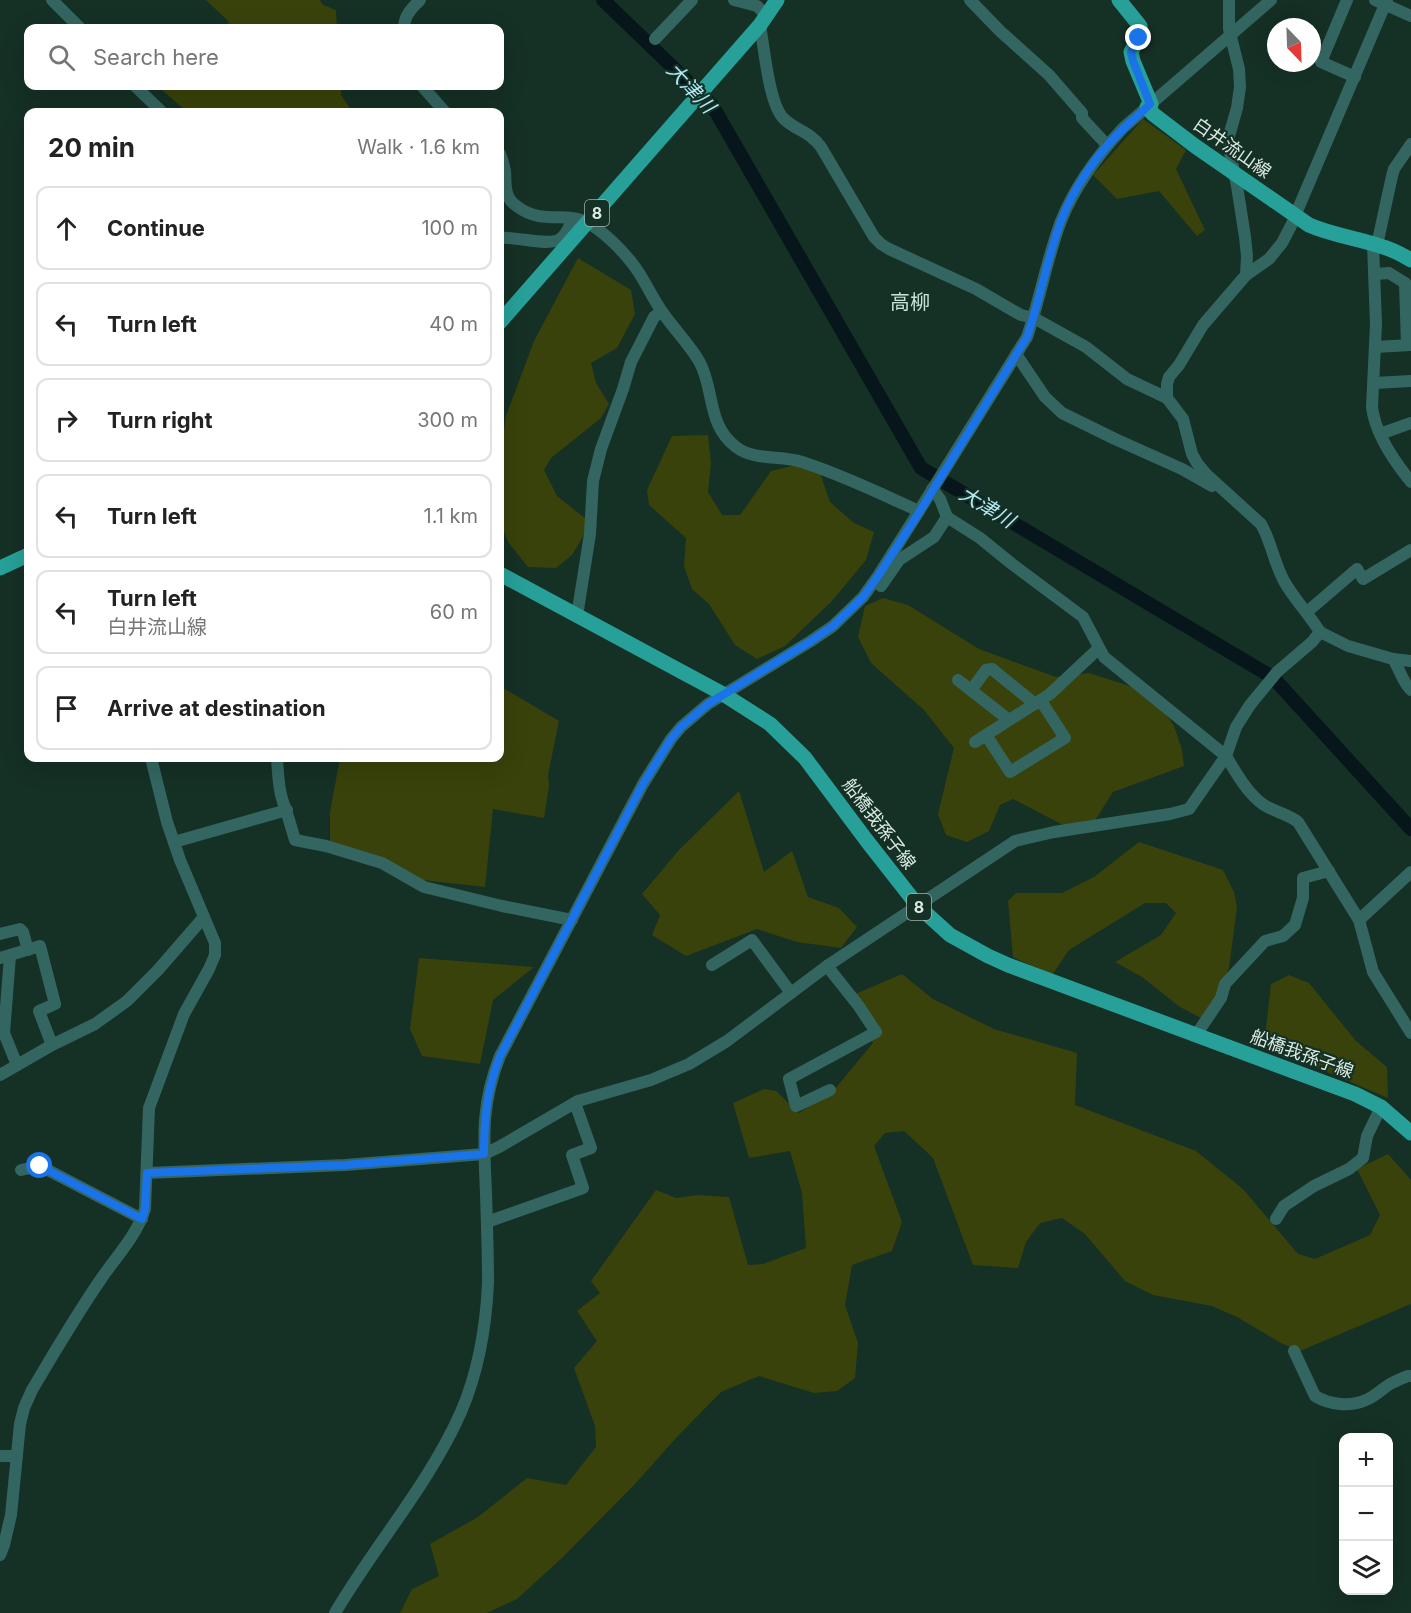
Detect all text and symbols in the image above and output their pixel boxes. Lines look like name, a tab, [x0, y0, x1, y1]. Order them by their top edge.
north arrow	[1267, 18, 1321, 72]
search box	[24, 24, 504, 90]
route end	[1125, 24, 1151, 50]
icon: search	[45, 41, 78, 74]
text: Search here	[93, 44, 219, 70]
water label: 大津川	[662, 58, 722, 120]
street label: 白井流山線	[1189, 113, 1275, 182]
text: 20 min	[48, 132, 135, 163]
text: Walk · 1.6 km	[357, 135, 480, 159]
road number: 8	[585, 200, 609, 226]
icon: ahead	[50, 212, 83, 245]
text: Continue	[107, 215, 205, 241]
text: 100 m	[421, 216, 478, 240]
district label: 高柳	[890, 290, 930, 314]
icon: left	[50, 308, 83, 341]
text: Turn left	[107, 311, 197, 337]
text: 40 m	[429, 312, 478, 336]
icon: right	[50, 404, 83, 437]
text: Turn right	[107, 407, 213, 433]
text: 300 m	[417, 408, 478, 432]
water label: 大津川	[955, 481, 1021, 534]
icon: left	[50, 500, 83, 533]
text: Turn left	[107, 503, 197, 529]
text: 1.1 km	[424, 504, 478, 528]
text: Turn left	[107, 585, 197, 611]
icon: left	[50, 596, 83, 629]
text: 60 m	[430, 600, 478, 624]
text: 白井流山線	[107, 615, 207, 639]
icon: arrive	[50, 692, 83, 725]
text: Arrive at destination	[107, 695, 326, 721]
street label: 船橋我孫子線	[839, 774, 920, 873]
road number: 8	[907, 894, 931, 920]
street label: 船橋我孫子線	[1248, 1025, 1357, 1082]
route start	[26, 1152, 52, 1178]
map controls	[1339, 1433, 1393, 1595]
button: +	[1339, 1433, 1393, 1487]
button: −	[1339, 1487, 1393, 1541]
button: layers	[1339, 1541, 1393, 1595]

